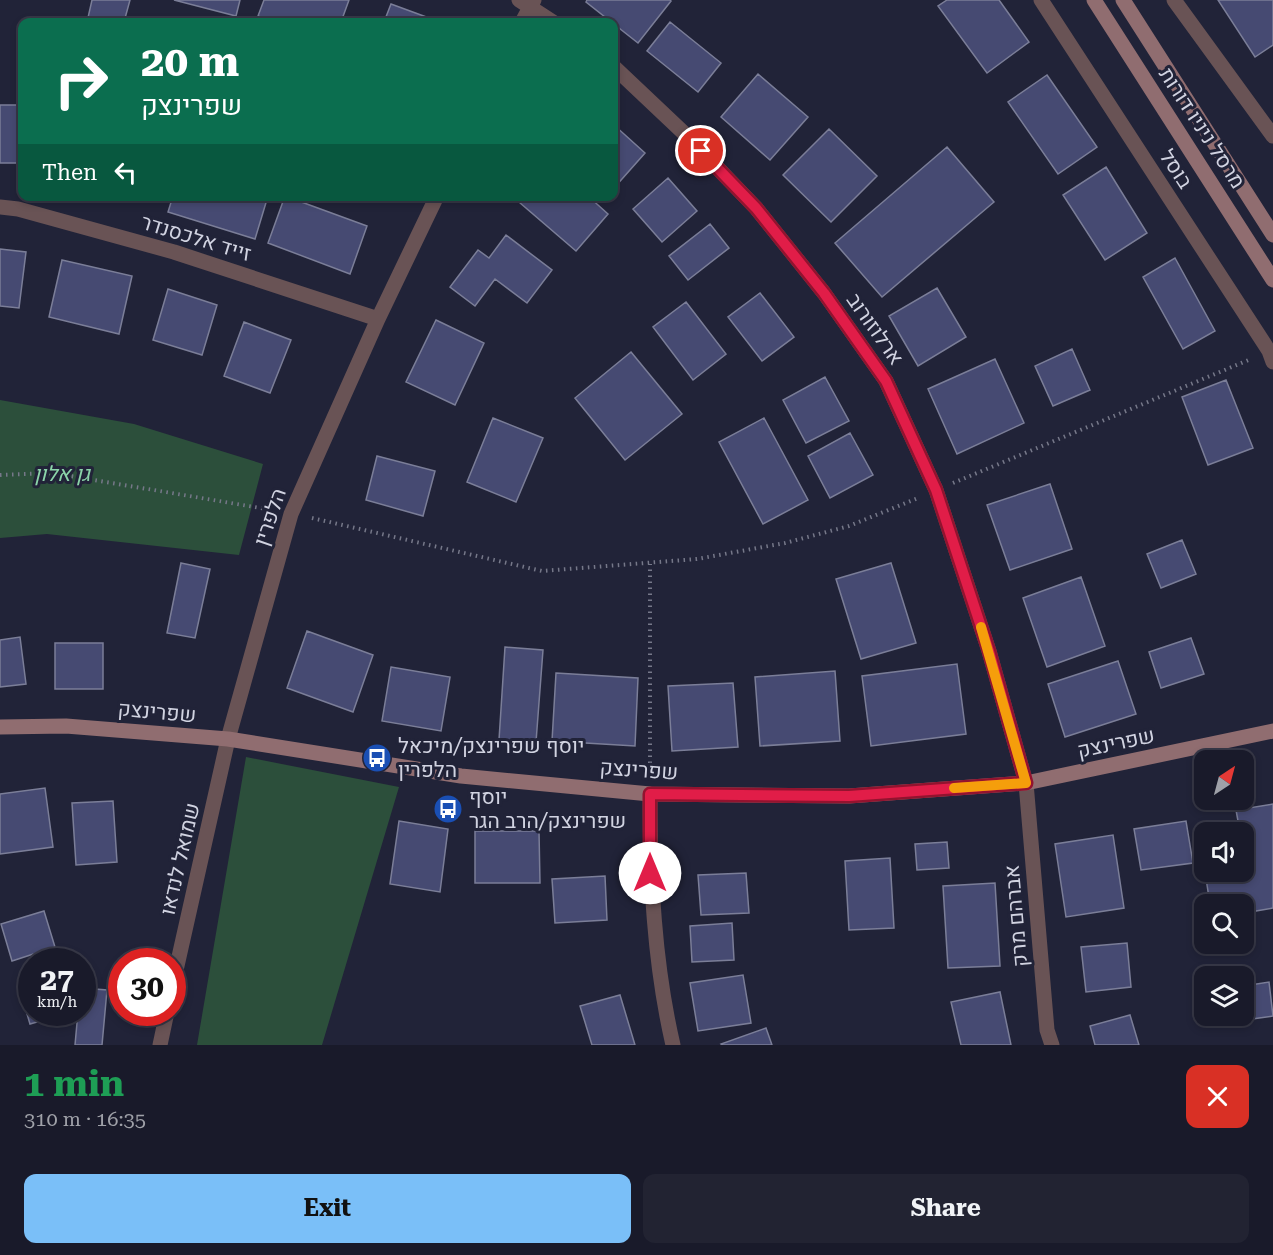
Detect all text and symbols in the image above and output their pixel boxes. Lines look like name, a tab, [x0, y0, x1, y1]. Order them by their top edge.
text: 20 m	[141, 37, 239, 86]
icon: right	[42, 42, 120, 120]
street label: מרסל ניניו דורות	[1154, 63, 1250, 193]
text: שפרינצק	[141, 90, 242, 122]
pin	[675, 125, 726, 176]
icon: arrive	[684, 134, 717, 167]
street label: בוסל	[1155, 145, 1197, 193]
icon: left	[109, 156, 142, 189]
text: Then	[42, 160, 97, 185]
street label: זייד אלכסנדר	[138, 210, 254, 266]
street label: ארלוזורוב	[842, 289, 908, 369]
park label: גן אלון	[34, 462, 92, 486]
street label: הלפרין	[249, 485, 291, 549]
street label: שפרינצק	[117, 697, 197, 727]
street label: שפרינצק	[1075, 723, 1157, 763]
place label: יוסף שפרינצק/מיכאל הלפרין	[398, 734, 584, 782]
bus stop icon: יוסף שפרינצק/מיכאל הלפרין	[361, 742, 393, 774]
north arrow	[1194, 750, 1254, 810]
map controls	[1194, 750, 1254, 1026]
street label: שפרינצק	[599, 755, 679, 785]
place label: יוסף שפרינצק/הרב הגר	[469, 785, 626, 833]
bus stop icon: יוסף שפרינצק/הרב הגר	[432, 793, 464, 825]
street label: שמואל לנדאו	[155, 800, 205, 918]
button: sound	[1194, 822, 1254, 882]
position arrow	[618, 841, 682, 905]
street label: אברהם מרק	[1000, 864, 1032, 968]
button: search	[1194, 894, 1254, 954]
speed limit sign: 30	[108, 948, 186, 1026]
text: 27	[40, 962, 74, 997]
button: layers	[1194, 966, 1254, 1026]
text: km/h	[37, 993, 77, 1011]
text: 1 min	[24, 1063, 124, 1105]
button: close	[1186, 1065, 1249, 1128]
text: 310 m · 16:35	[24, 1107, 146, 1131]
button: Exit	[24, 1174, 631, 1243]
button: Share	[643, 1174, 1249, 1243]

